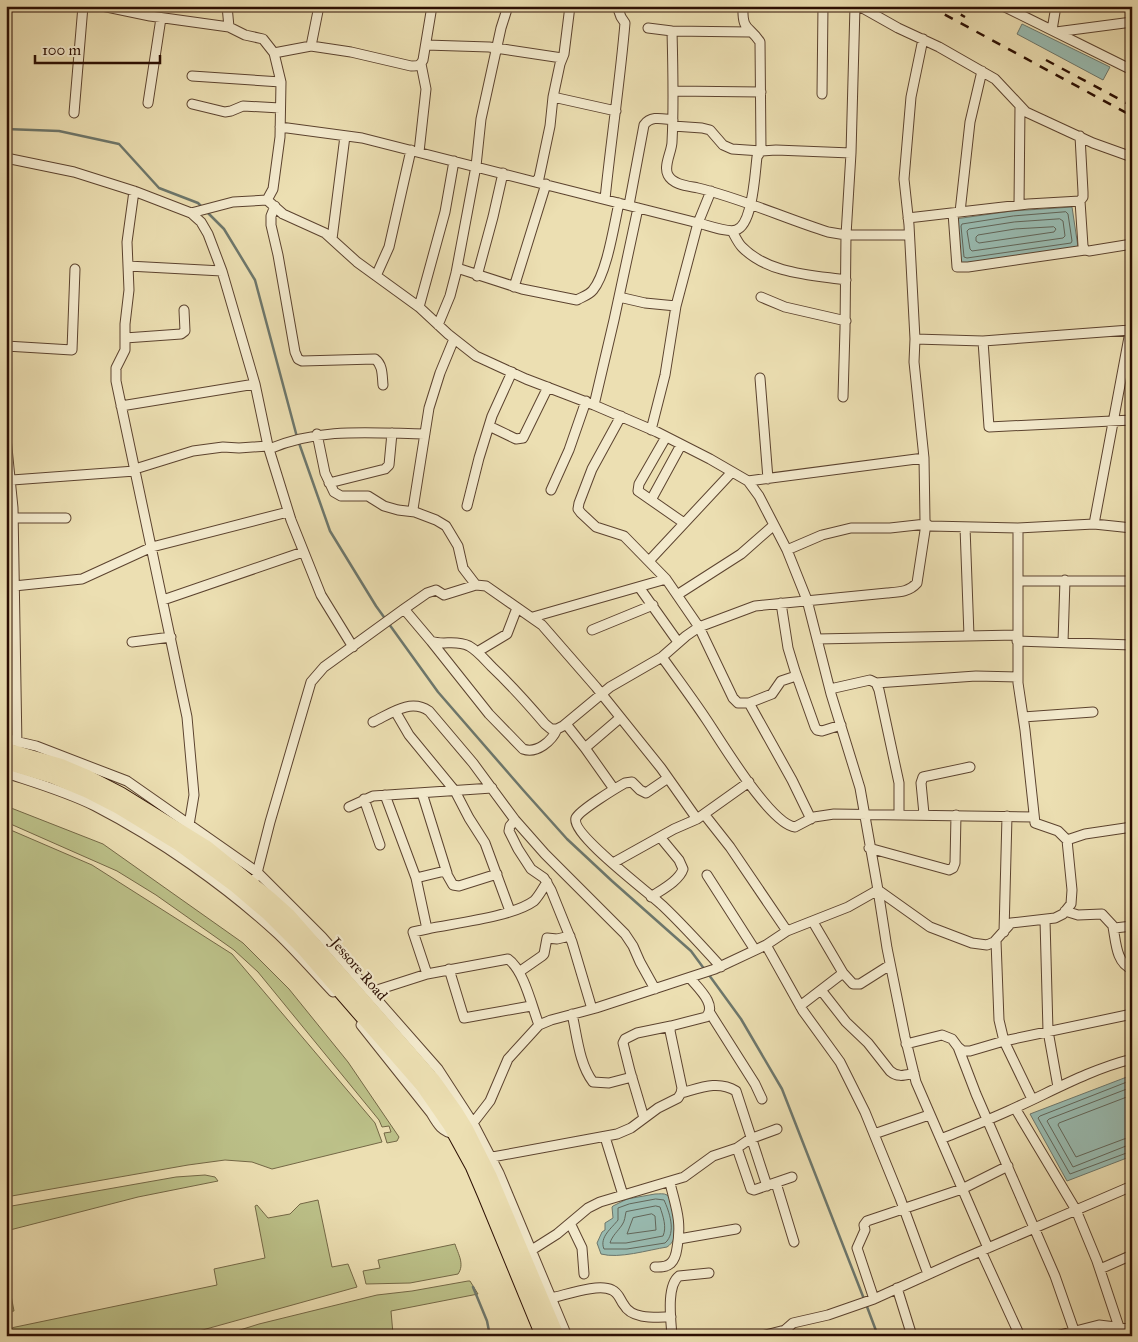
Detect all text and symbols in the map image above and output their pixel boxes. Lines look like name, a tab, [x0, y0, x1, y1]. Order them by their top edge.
scale bar	[35, 32, 160, 64]
text: 100 m	[42, 41, 82, 59]
street label: Jessore Road	[325, 932, 392, 1005]

